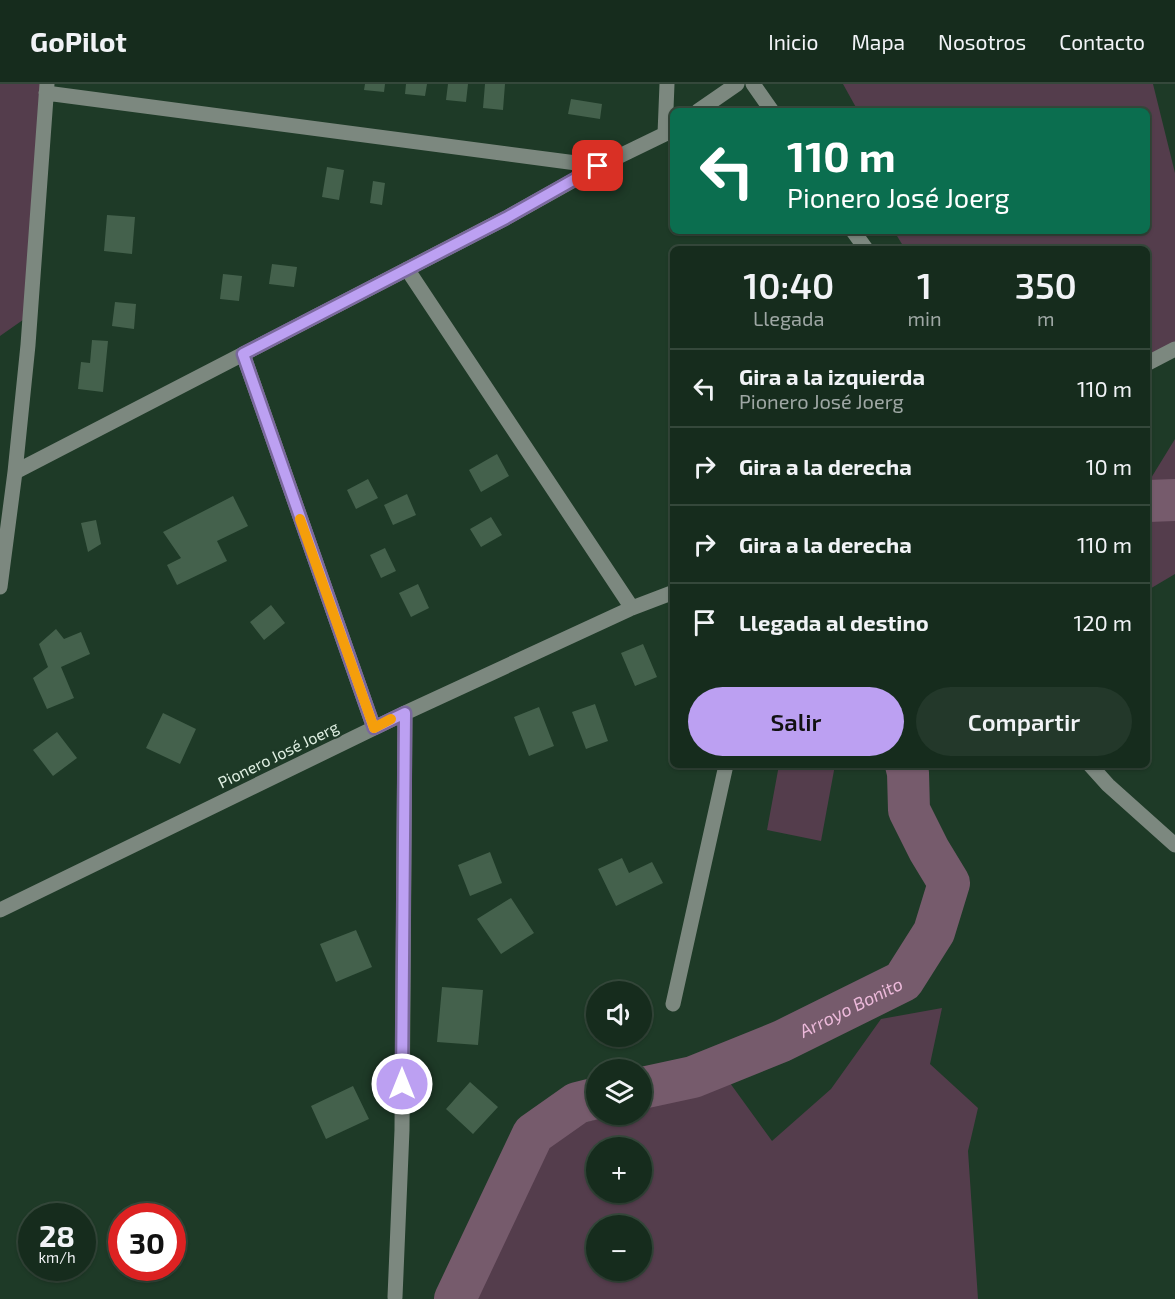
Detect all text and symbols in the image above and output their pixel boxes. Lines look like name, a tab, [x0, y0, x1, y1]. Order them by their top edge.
text: GoPilot	[30, 24, 127, 58]
text: Inicio	[768, 29, 818, 54]
text: Mapa	[851, 29, 905, 54]
text: Nosotros	[938, 29, 1026, 54]
text: Contacto	[1059, 29, 1145, 54]
text: 110 m	[787, 130, 896, 180]
icon: left	[688, 132, 766, 210]
pin	[572, 140, 623, 191]
icon: arrive	[581, 149, 614, 182]
text: Pionero José Joerg	[787, 181, 1009, 213]
text: 10:40	[743, 263, 834, 306]
text: 1	[917, 263, 932, 306]
text: 350	[1015, 263, 1077, 306]
text: Llegada	[753, 306, 824, 330]
text: min	[907, 306, 942, 330]
text: m	[1037, 306, 1055, 330]
text: Gira a la izquierda	[739, 363, 925, 389]
icon: left	[688, 372, 721, 405]
text: 110 m	[1077, 375, 1132, 401]
text: Pionero José Joerg	[739, 389, 904, 413]
icon: right	[688, 450, 721, 483]
text: Gira a la derecha	[739, 453, 912, 479]
text: 10 m	[1086, 453, 1132, 479]
icon: right	[688, 528, 721, 561]
text: Gira a la derecha	[739, 531, 912, 557]
text: 110 m	[1077, 531, 1132, 557]
icon: arrive	[688, 606, 721, 639]
text: Llegada al destino	[739, 609, 929, 635]
text: 120 m	[1073, 609, 1132, 635]
button: Salir	[688, 687, 904, 756]
button: Compartir	[916, 687, 1132, 756]
street label: Pionero José Joerg	[215, 717, 341, 791]
water label: Arroyo Bonito	[795, 972, 906, 1042]
map controls	[586, 981, 652, 1281]
button: sound	[586, 981, 652, 1047]
position arrow	[370, 1052, 434, 1116]
button: layers	[586, 1059, 652, 1125]
button: +	[586, 1137, 652, 1203]
speed limit sign: 30	[108, 1203, 186, 1281]
button: −	[586, 1215, 652, 1281]
text: 28	[39, 1217, 75, 1253]
text: km/h	[38, 1248, 76, 1266]

